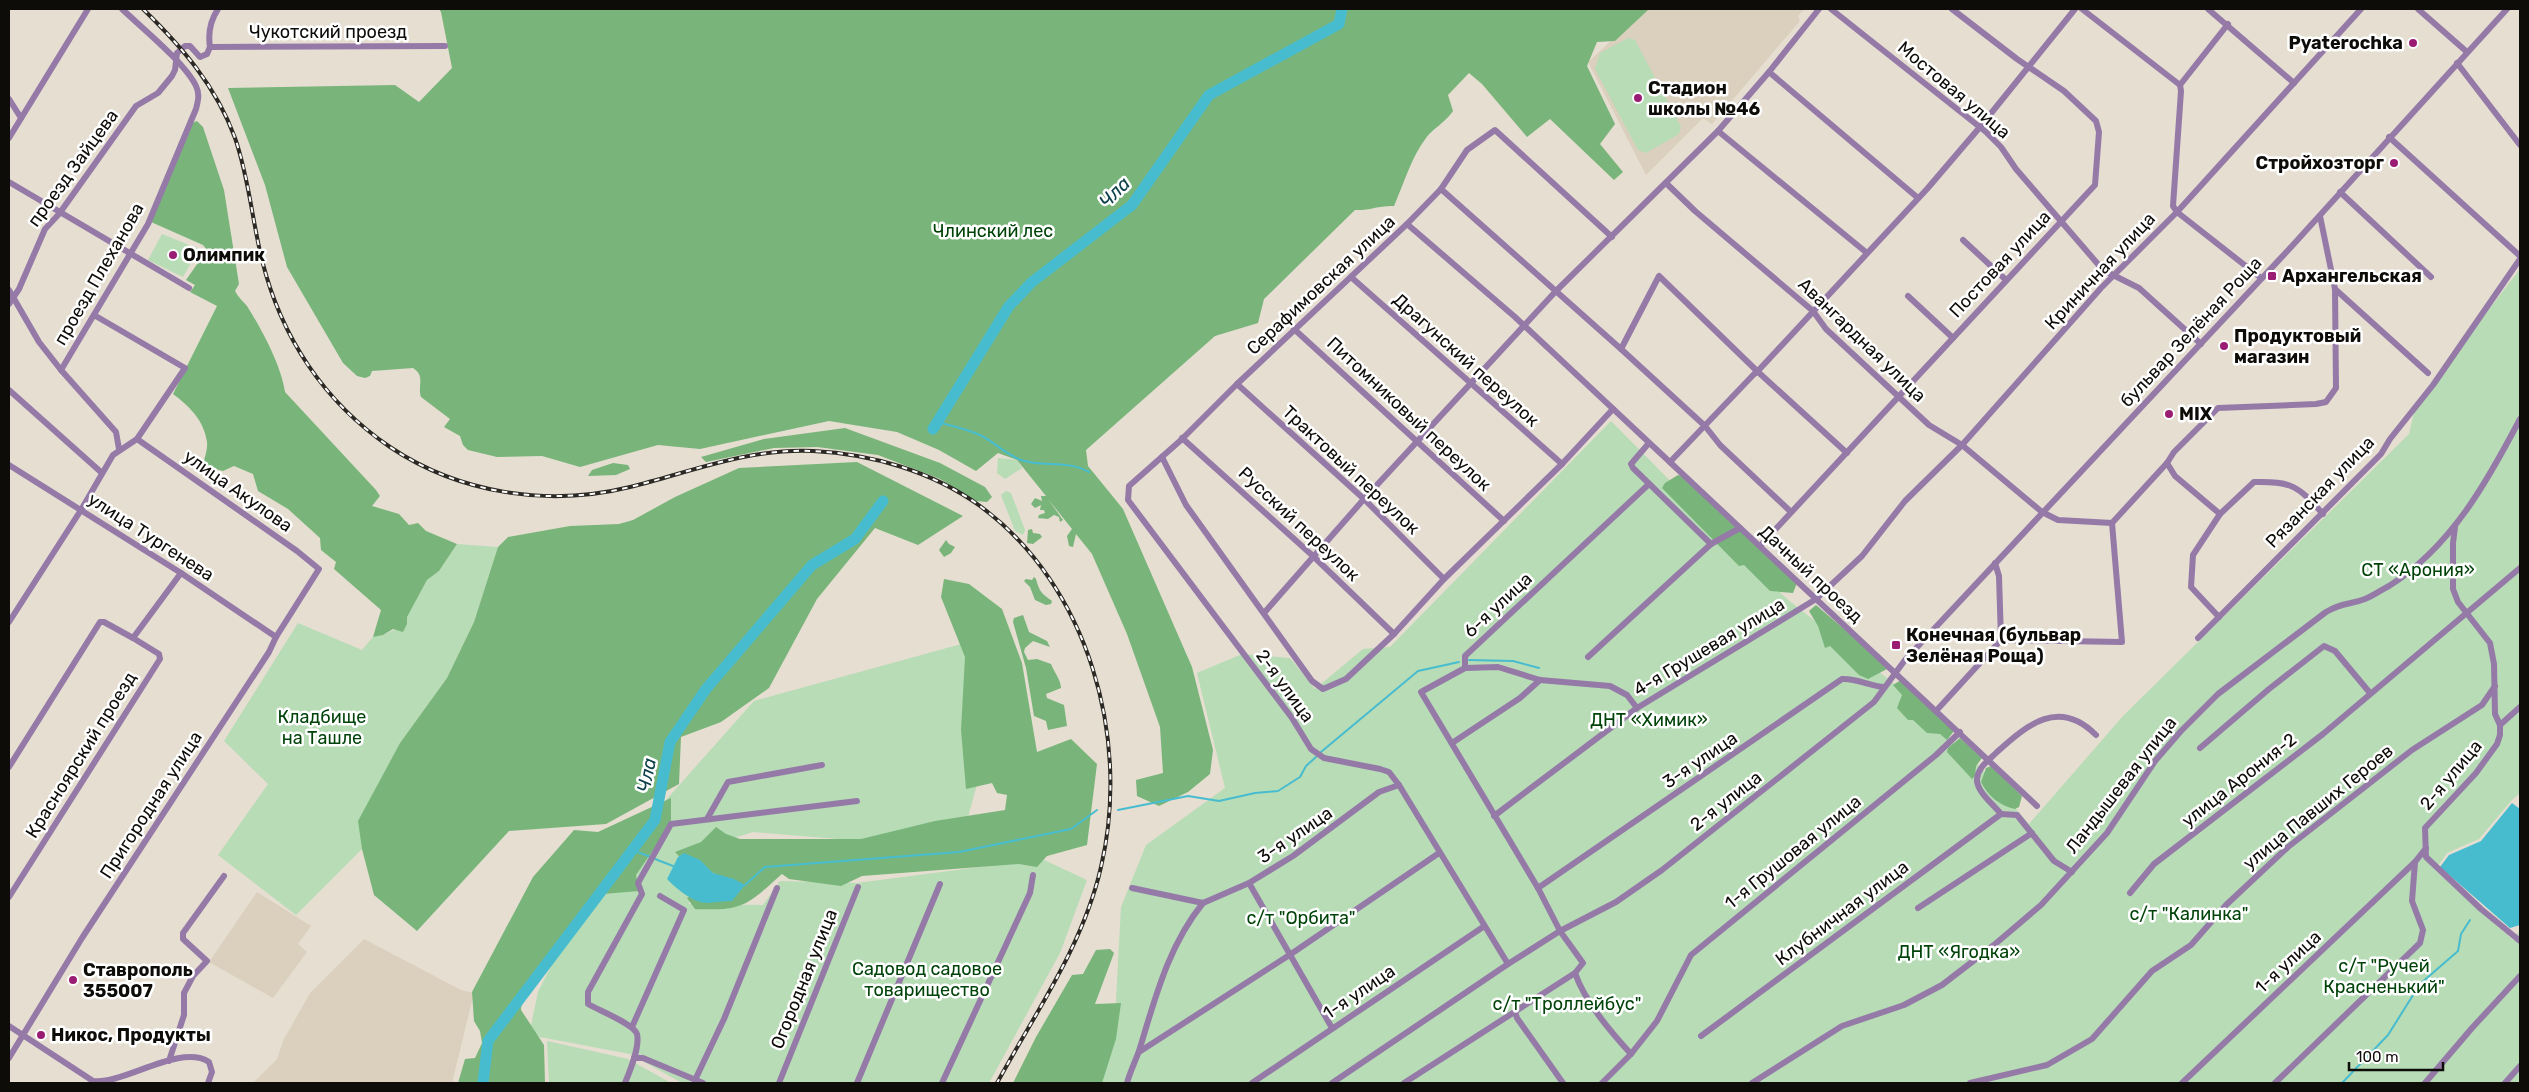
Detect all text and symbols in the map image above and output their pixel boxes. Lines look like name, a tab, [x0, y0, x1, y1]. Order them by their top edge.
street label: Чукотский проезд	[249, 21, 407, 43]
place label: Pyaterochka	[2288, 32, 2403, 54]
street label: Мостовая улица	[1893, 37, 2015, 143]
marker: Pyaterochka	[2407, 37, 2419, 49]
place label: Стадион школы №46	[1648, 77, 1760, 120]
marker: Стадион школы №46	[1632, 92, 1644, 104]
street label: проезд Зайцева	[23, 105, 123, 231]
place label: Стройхозторг	[2256, 152, 2384, 174]
marker: Стройхозторг	[2388, 157, 2400, 169]
water label: Чла	[1094, 172, 1135, 213]
street label: проезд Плеханова	[49, 199, 149, 349]
street label: Постовая улица	[1945, 206, 2055, 322]
street label: Криничная улица	[2040, 208, 2160, 334]
street label: Серафимовская улица	[1242, 211, 1400, 359]
park label: Члинский лес	[933, 220, 1053, 242]
place label: Олимпик	[183, 244, 265, 266]
marker: Олимпик	[167, 249, 179, 261]
street label: бульвар Зелёная Роща	[2116, 252, 2266, 412]
place label: Архангельская	[2282, 265, 2422, 287]
marker: Архангельская	[2266, 270, 2278, 282]
street label: Авангардная улица	[1794, 273, 1930, 407]
street label: Драгунский переулок	[1388, 289, 1544, 432]
place label: Продуктовый магазин	[2234, 325, 2361, 368]
street label: Питомниковый переулок	[1322, 332, 1496, 496]
marker: Продуктовый магазин	[2218, 340, 2230, 352]
street label: Трактовый переулок	[1278, 401, 1424, 539]
place label: MIX	[2179, 403, 2213, 425]
marker: MIX	[2163, 408, 2175, 420]
street label: Рязанская улица	[2261, 431, 2379, 553]
street label: улица Акулова	[179, 445, 297, 537]
street label: Русский переулок	[1234, 462, 1364, 586]
street label: улица Тургенева	[84, 488, 218, 586]
street label: Дачный проезд	[1755, 520, 1867, 628]
park label: СТ «Арония»	[2361, 559, 2475, 581]
street label: 6-я улица	[1459, 568, 1537, 642]
street label: 4-я Грушевая улица	[1629, 593, 1789, 701]
place label: Конечная (бульвар Зелёная Роща)	[1906, 624, 2081, 667]
marker: Конечная (бульвар Зелёная Роща)	[1890, 639, 1902, 651]
street label: 2-я улица	[1251, 645, 1319, 727]
street label: Красноярский проезд	[21, 668, 141, 842]
park label: Кладбище на Ташле	[278, 706, 366, 749]
park label: ДНТ «Химик»	[1590, 709, 1708, 731]
street label: Ландышевая улица	[2061, 712, 2181, 858]
street label: Пригородная улица	[95, 727, 207, 883]
street label: 3-я улица	[1658, 727, 1742, 793]
street label: улица Арония-2	[2177, 728, 2301, 832]
street label: 2-я улица	[2415, 735, 2487, 815]
street label: улица Павших Героев	[2238, 740, 2398, 874]
water label: Чла	[632, 756, 661, 794]
street label: 2-я улица	[1686, 766, 1766, 836]
street label: 1-я Грушовая улица	[1720, 790, 1866, 914]
street label: 3-я улица	[1253, 802, 1337, 868]
street label: Клубничная улица	[1771, 856, 1913, 970]
park label: с/т "Калинка"	[2129, 903, 2249, 925]
street label: Огородная улица	[766, 906, 842, 1052]
park label: с/т "Орбита"	[1246, 907, 1356, 929]
street label: 1-я улица	[2250, 926, 2326, 998]
park label: ДНТ «Ягодка»	[1898, 941, 2020, 963]
park label: с/т "Ручей Красненький"	[2323, 955, 2445, 998]
park label: Садовод садовое товарищество	[852, 958, 1002, 1001]
place label: Ставрополь 355007	[83, 959, 193, 1002]
street label: 1-я улица	[1319, 960, 1399, 1024]
marker: Ставрополь 355007	[67, 974, 79, 986]
park label: с/т "Троллейбус"	[1493, 993, 1641, 1015]
place label: Никос, Продукты	[51, 1024, 211, 1046]
marker: Никос, Продукты	[35, 1029, 47, 1041]
scale bar	[2349, 1040, 2443, 1072]
text: 100 m	[2356, 1048, 2398, 1066]

